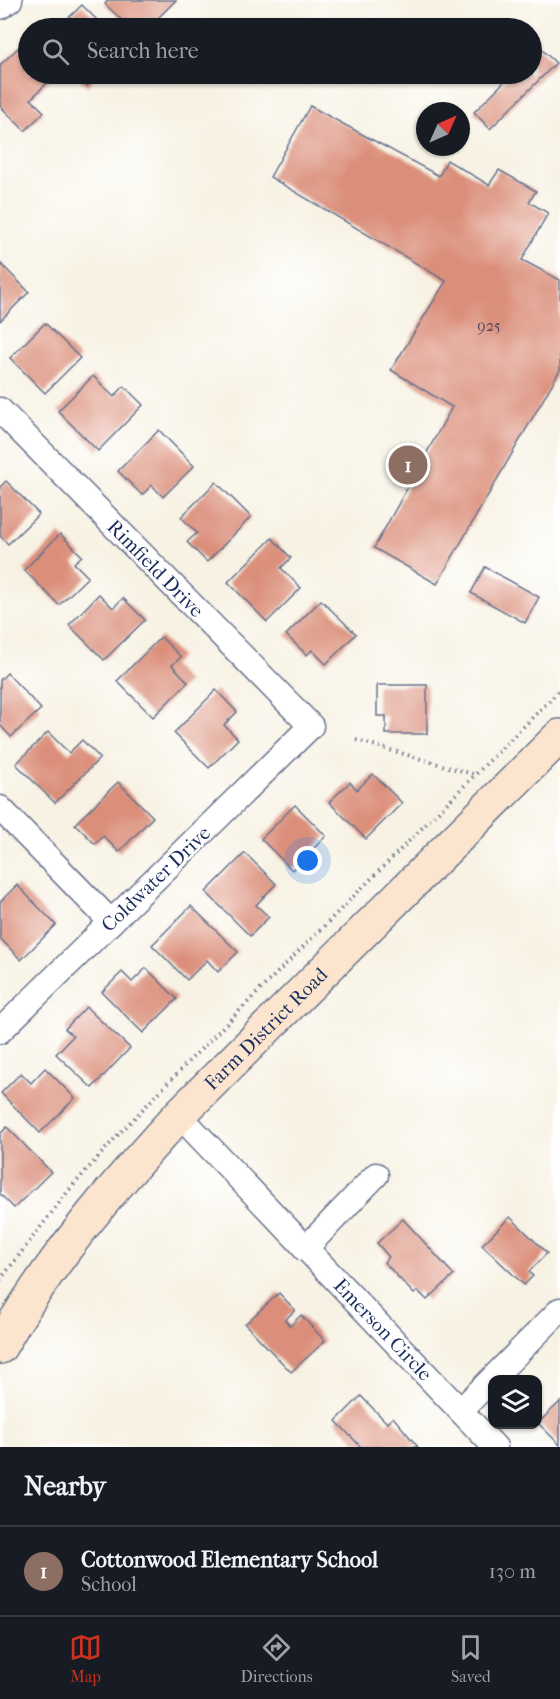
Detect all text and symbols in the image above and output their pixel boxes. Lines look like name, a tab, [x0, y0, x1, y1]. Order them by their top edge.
search box	[18, 18, 542, 84]
icon: search	[39, 35, 72, 68]
text: Search here	[87, 38, 199, 64]
north arrow	[416, 102, 470, 156]
house number: 925	[477, 316, 501, 335]
pin: 1	[388, 442, 428, 488]
street label: Rimfield Drive	[103, 515, 209, 622]
street label: Coldwater Drive	[97, 821, 215, 937]
your location	[293, 846, 322, 875]
street label: Farm District Road	[199, 962, 333, 1095]
street label: Emerson Circle	[329, 1274, 437, 1385]
map controls	[488, 1375, 542, 1429]
button: layers	[488, 1375, 542, 1429]
text: Nearby	[24, 1471, 106, 1502]
text: Cottonwood Elementary School	[81, 1547, 378, 1573]
text: 1	[40, 1560, 47, 1583]
text: 130 m	[489, 1560, 536, 1583]
text: School	[81, 1573, 137, 1596]
tab: Map	[69, 1631, 102, 1686]
tab: Directions	[241, 1631, 313, 1686]
tab: Saved	[451, 1631, 491, 1686]

